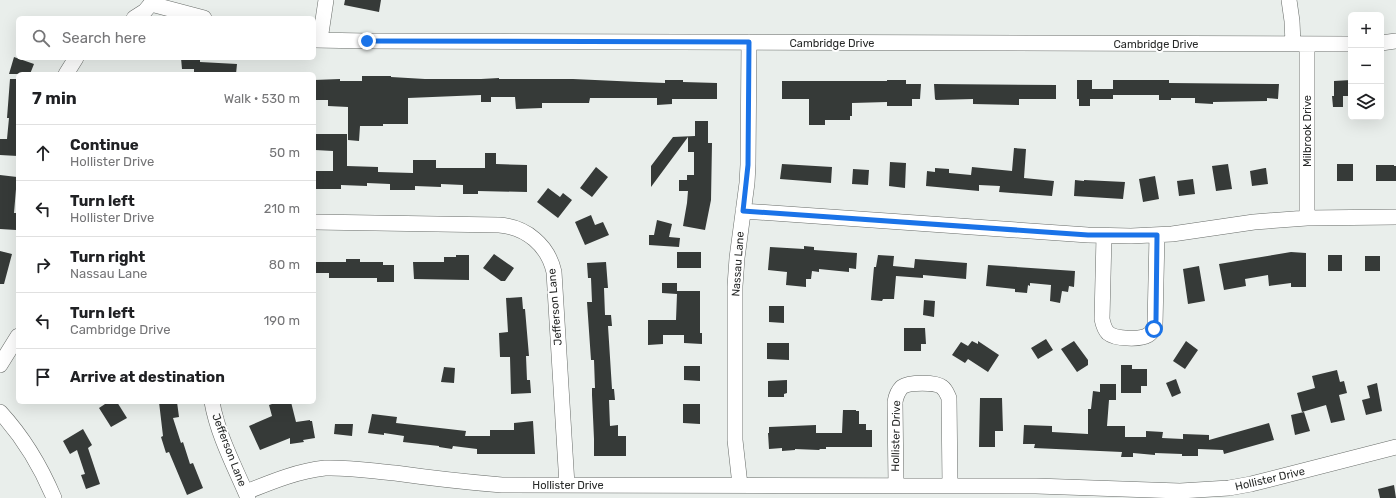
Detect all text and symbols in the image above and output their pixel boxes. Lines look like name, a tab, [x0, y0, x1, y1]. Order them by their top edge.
map controls	[1348, 12, 1384, 120]
button: +	[1348, 12, 1384, 48]
search box	[16, 16, 316, 60]
icon: search	[30, 27, 52, 49]
text: Search here	[62, 29, 146, 47]
route end	[358, 32, 376, 50]
street label: Cambridge Drive	[789, 37, 875, 50]
street label: Cambridge Drive	[1113, 38, 1199, 51]
button: −	[1348, 48, 1384, 84]
button: layers	[1348, 84, 1384, 120]
text: 7 min	[32, 88, 77, 108]
text: Walk · 530 m	[224, 91, 300, 106]
street label: Milbrook Drive	[1301, 95, 1314, 167]
text: Continue	[70, 136, 139, 154]
icon: ahead	[32, 142, 54, 164]
text: 50 m	[269, 145, 300, 160]
text: Hollister Drive	[70, 154, 154, 169]
text: Turn left	[70, 192, 135, 210]
icon: left	[32, 198, 54, 220]
text: 210 m	[264, 201, 300, 216]
text: Hollister Drive	[70, 210, 154, 225]
street label: Nassau Lane	[729, 231, 747, 297]
text: Turn right	[70, 248, 145, 266]
icon: right	[32, 254, 54, 276]
text: 80 m	[269, 257, 300, 272]
text: Nassau Lane	[70, 266, 147, 281]
street label: Jefferson Lane	[545, 268, 565, 346]
text: Turn left	[70, 304, 135, 322]
icon: left	[32, 310, 54, 332]
text: 190 m	[264, 313, 300, 328]
route start	[1145, 320, 1163, 338]
text: Cambridge Drive	[70, 322, 170, 337]
icon: arrive	[32, 366, 54, 388]
text: Arrive at destination	[70, 368, 225, 386]
street label: Hollister Drive	[889, 400, 903, 472]
street label: Jefferson Lane	[209, 412, 249, 488]
street label: Hollister Drive	[1234, 465, 1306, 493]
street label: Hollister Drive	[532, 479, 604, 492]

